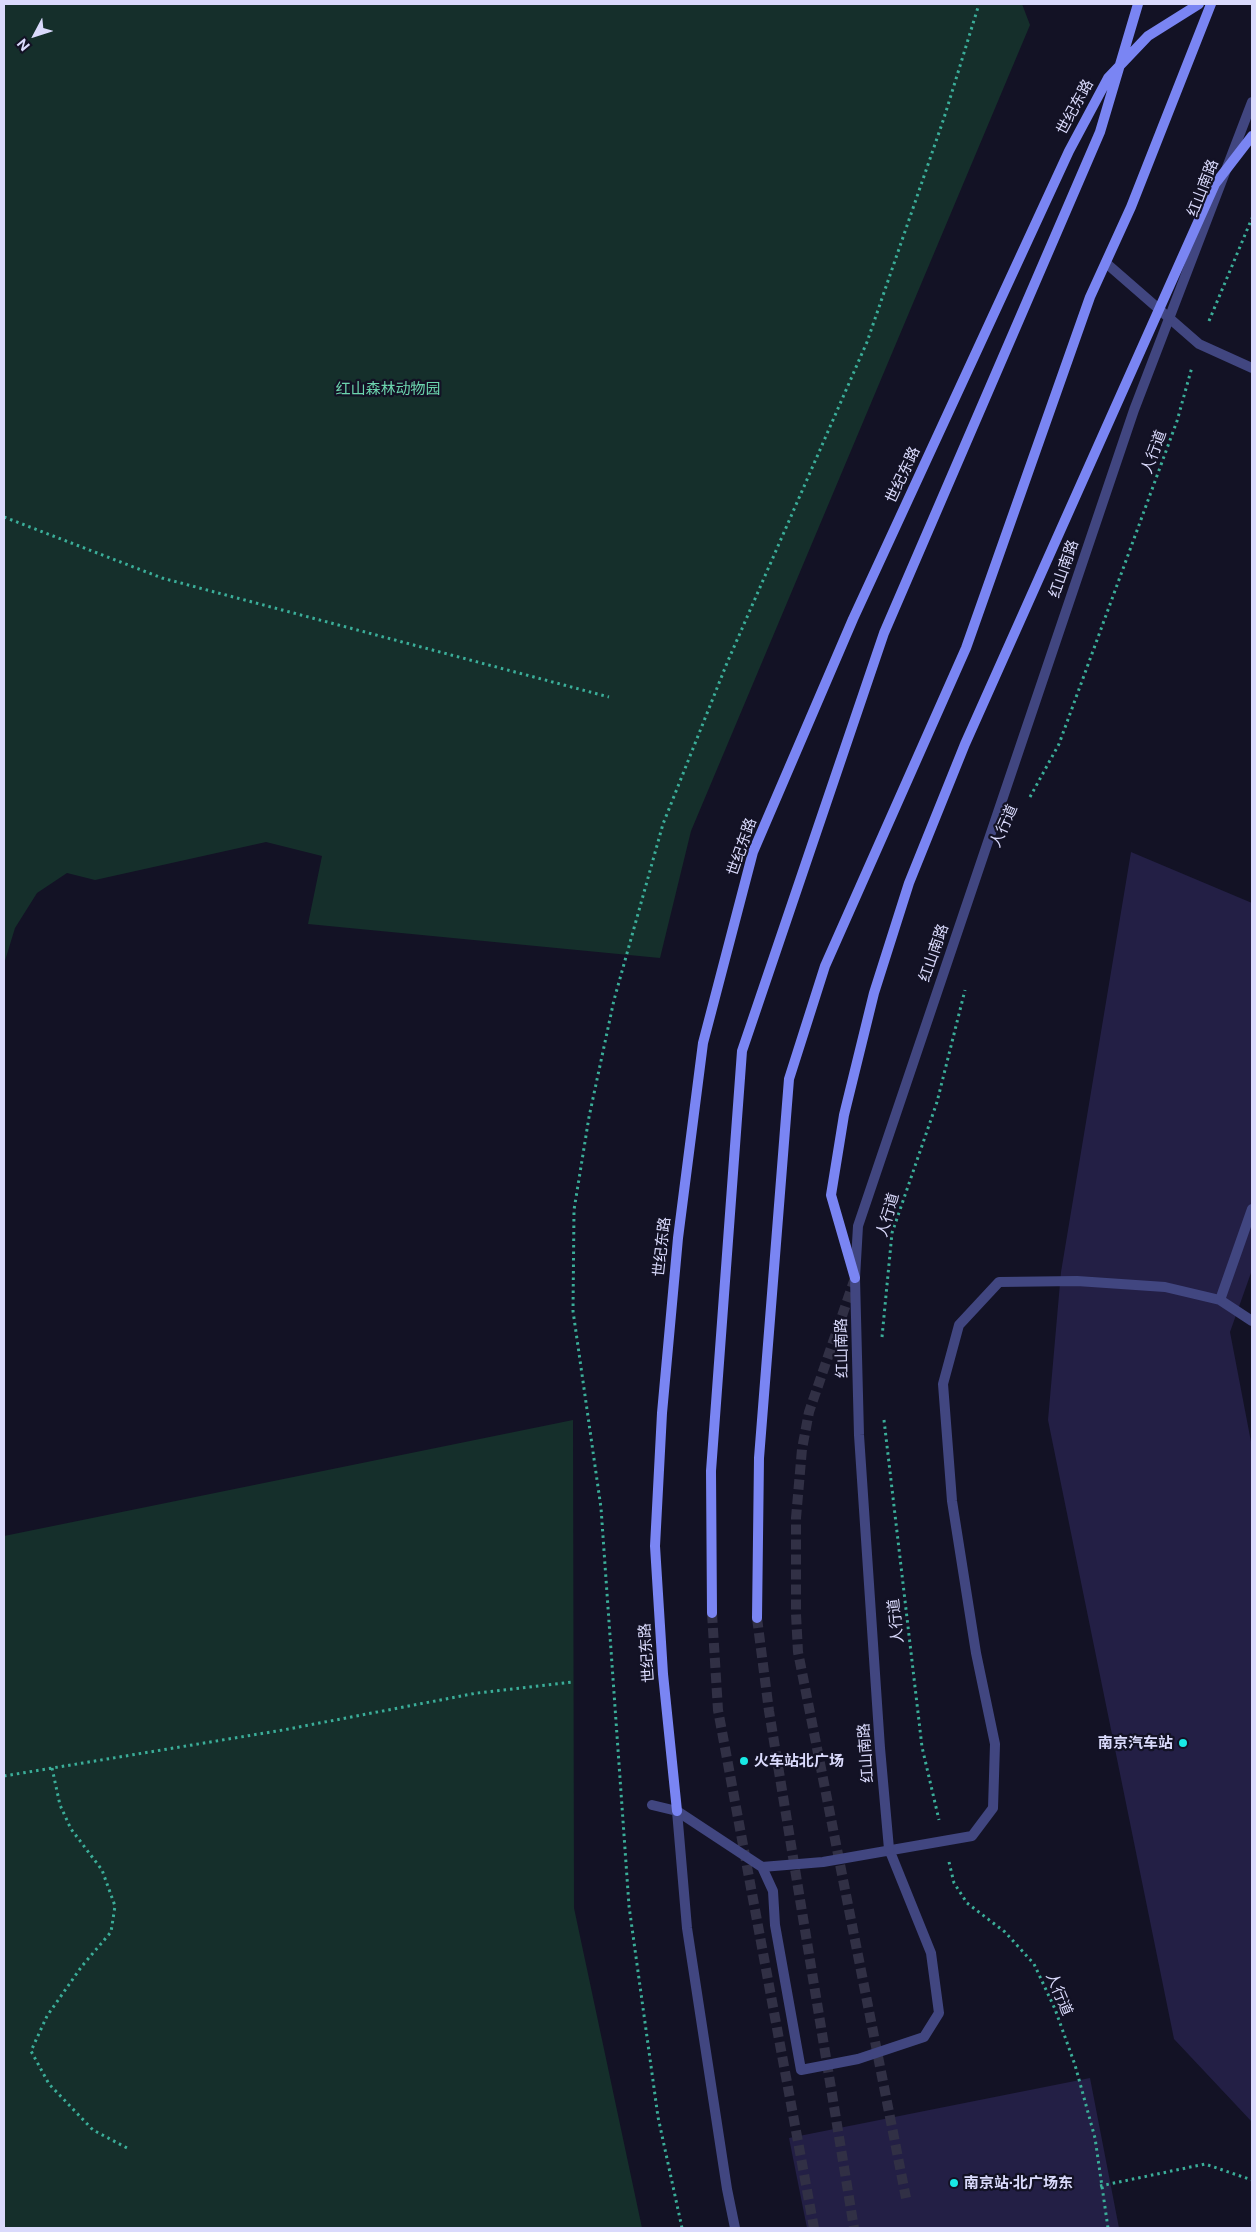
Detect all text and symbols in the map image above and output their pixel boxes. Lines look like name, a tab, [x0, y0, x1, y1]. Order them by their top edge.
north arrow	[10, 10, 60, 60]
text: N	[14, 35, 33, 54]
street label: 世纪东路	[1053, 76, 1097, 138]
street label: 红山南路	[1184, 157, 1222, 219]
park label: 红山森林动物园	[336, 380, 440, 398]
street label: 人行道	[1138, 428, 1170, 476]
street label: 世纪东路	[882, 444, 924, 506]
street label: 红山南路	[1046, 538, 1082, 600]
street label: 人行道	[987, 802, 1021, 850]
street label: 世纪东路	[724, 816, 760, 878]
street label: 红山南路	[916, 922, 952, 984]
street label: 人行道	[873, 1191, 903, 1239]
street label: 世纪东路	[650, 1216, 674, 1278]
street label: 红山南路	[832, 1318, 852, 1378]
street label: 人行道	[885, 1598, 907, 1644]
street label: 世纪东路	[636, 1622, 658, 1684]
street label: 红山南路	[855, 1722, 877, 1784]
place label: 南京汽车站	[1098, 1734, 1173, 1752]
marker: 南京汽车站	[1177, 1737, 1189, 1749]
place label: 火车站北广场	[754, 1752, 844, 1770]
marker: 火车站北广场	[738, 1755, 750, 1767]
street label: 人行道	[1042, 1970, 1076, 2018]
place label: 南京站·北广场东	[964, 2174, 1073, 2192]
marker: 南京站·北广场东	[948, 2177, 960, 2189]

